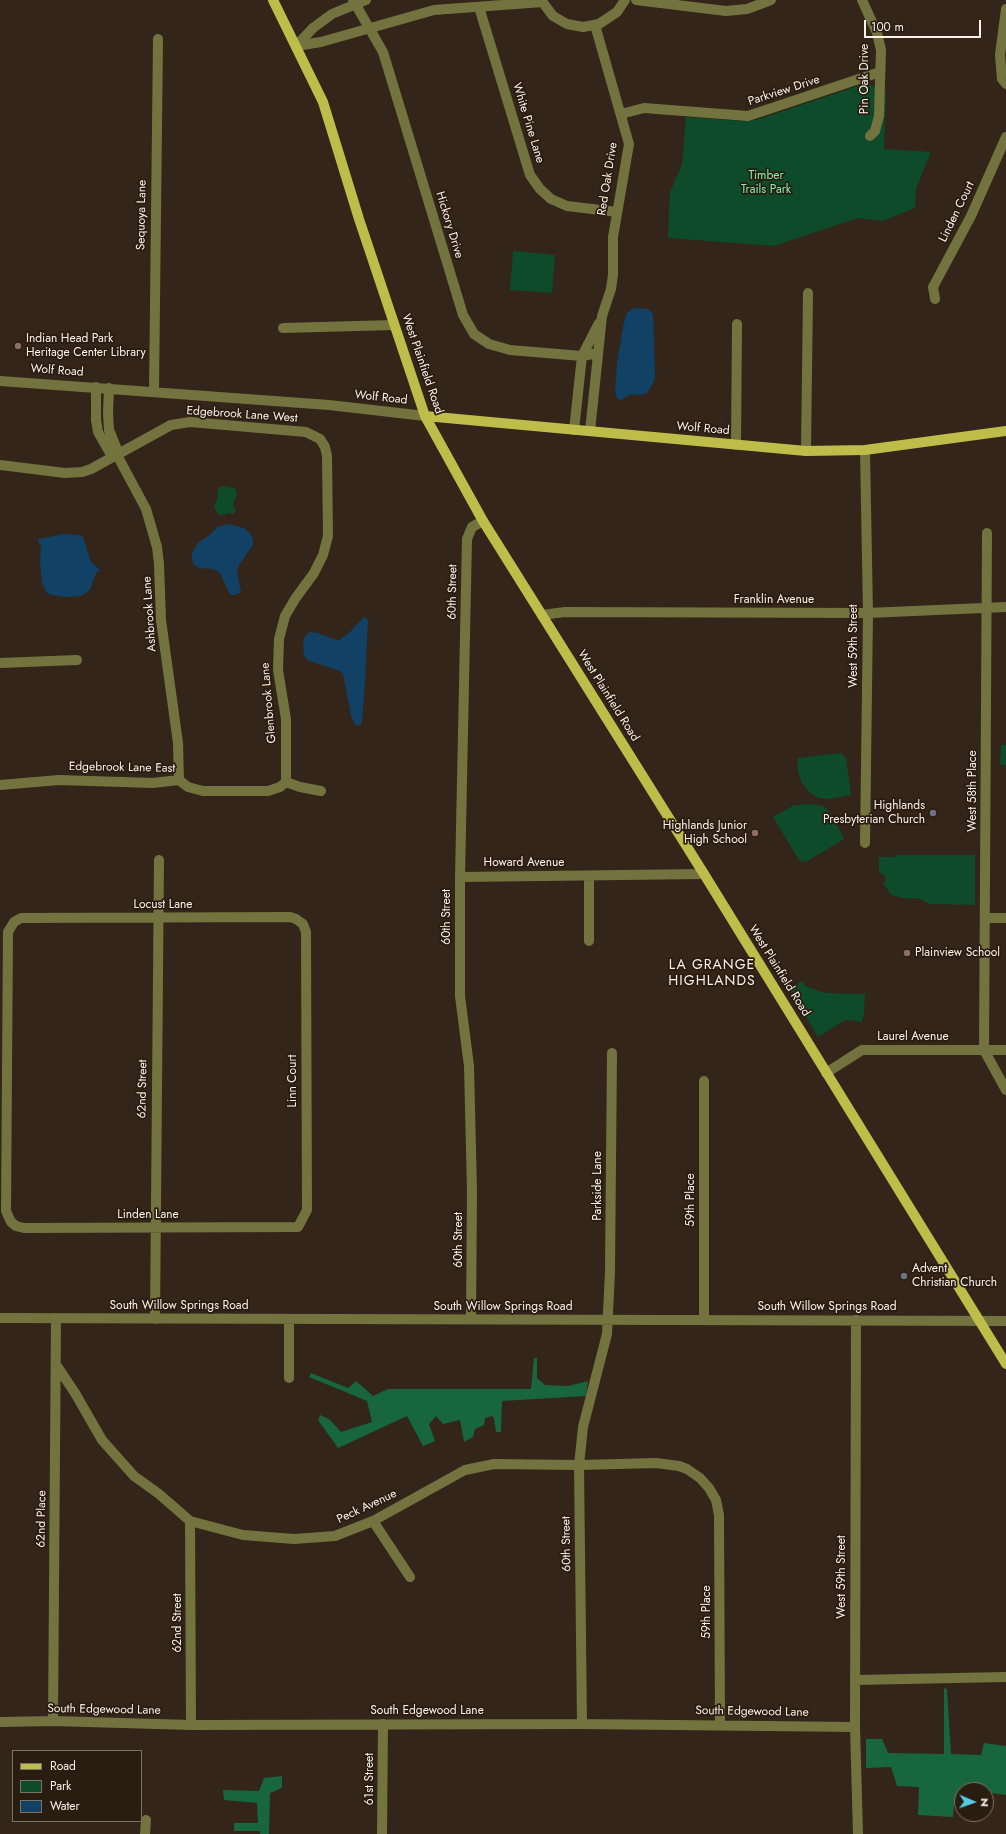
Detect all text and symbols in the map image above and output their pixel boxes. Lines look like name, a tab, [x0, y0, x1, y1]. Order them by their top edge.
scale bar	[866, 12, 983, 38]
text: 100 m	[871, 18, 904, 36]
street label: Pin Oak Drive	[858, 44, 872, 114]
street label: Parkview Drive	[746, 73, 822, 109]
street label: White Pine Lane	[509, 81, 547, 165]
street label: Red Oak Drive	[595, 141, 621, 217]
park label: Timber Trails Park	[741, 169, 791, 197]
street label: Linden Court	[936, 179, 978, 245]
street label: Sequoya Lane	[134, 180, 150, 250]
street label: Hickory Drive	[432, 190, 466, 260]
street label: West Plainfield Road	[398, 312, 446, 416]
place label: Indian Head Park Heritage Center Library	[26, 332, 146, 360]
marker: Indian Head Park Heritage Center Library	[13, 341, 23, 351]
street label: Wolf Road	[30, 362, 84, 380]
street label: Wolf Road	[354, 388, 408, 408]
street label: Edgebrook Lane West	[186, 404, 298, 426]
street label: Wolf Road	[676, 420, 730, 438]
street label: 60th Street	[445, 564, 461, 620]
street label: Ashbrook Lane	[140, 576, 160, 652]
street label: Franklin Avenue	[734, 593, 814, 607]
street label: West 59th Street	[847, 604, 861, 688]
street label: West Plainfield Road	[574, 648, 642, 744]
street label: Glenbrook Lane	[258, 662, 280, 744]
street label: West 58th Place	[966, 750, 980, 832]
street label: Edgebrook Lane East	[69, 760, 175, 776]
place label: Highlands Presbyterian Church	[823, 799, 925, 827]
marker: Highlands Presbyterian Church	[928, 808, 938, 818]
place label: Highlands Junior High School	[663, 819, 747, 847]
marker: Highlands Junior High School	[750, 828, 760, 838]
street label: Howard Avenue	[484, 856, 564, 870]
street label: 60th Street	[440, 889, 454, 945]
street label: Locust Lane	[134, 898, 192, 912]
street label: West Plainfield Road	[745, 923, 813, 1019]
place label: Plainview School	[915, 946, 1000, 960]
marker: Plainview School	[902, 948, 912, 958]
district label: LA GRANGE HIGHLANDS	[668, 958, 756, 990]
street label: Laurel Avenue	[877, 1030, 949, 1044]
street label: Linn Court	[286, 1055, 300, 1107]
street label: 62nd Street	[135, 1059, 151, 1119]
street label: Parkside Lane	[591, 1151, 605, 1221]
street label: 59th Place	[684, 1173, 698, 1227]
street label: Linden Lane	[117, 1208, 179, 1222]
street label: 60th Street	[452, 1212, 466, 1268]
place label: Advent Christian Church	[912, 1262, 997, 1290]
marker: Advent Christian Church	[899, 1271, 909, 1281]
street label: South Willow Springs Road	[110, 1299, 248, 1313]
street label: South Willow Springs Road	[434, 1300, 572, 1314]
street label: South Willow Springs Road	[758, 1300, 896, 1314]
street label: Peck Avenue	[335, 1487, 399, 1527]
street label: 62nd Place	[34, 1490, 50, 1548]
street label: 60th Street	[559, 1516, 575, 1572]
street label: West 59th Street	[835, 1535, 849, 1619]
street label: 59th Place	[700, 1585, 714, 1639]
street label: 62nd Street	[171, 1593, 185, 1653]
street label: South Edgewood Lane	[47, 1702, 161, 1718]
street label: South Edgewood Lane	[370, 1704, 484, 1718]
street label: South Edgewood Lane	[695, 1704, 809, 1720]
legend	[12, 1750, 142, 1822]
street label: 61st Street	[363, 1753, 377, 1805]
text: Road	[50, 1757, 76, 1775]
text: Park	[50, 1777, 71, 1795]
north arrow	[954, 1782, 994, 1822]
text: Water	[50, 1797, 80, 1815]
text: N	[977, 1798, 993, 1807]

